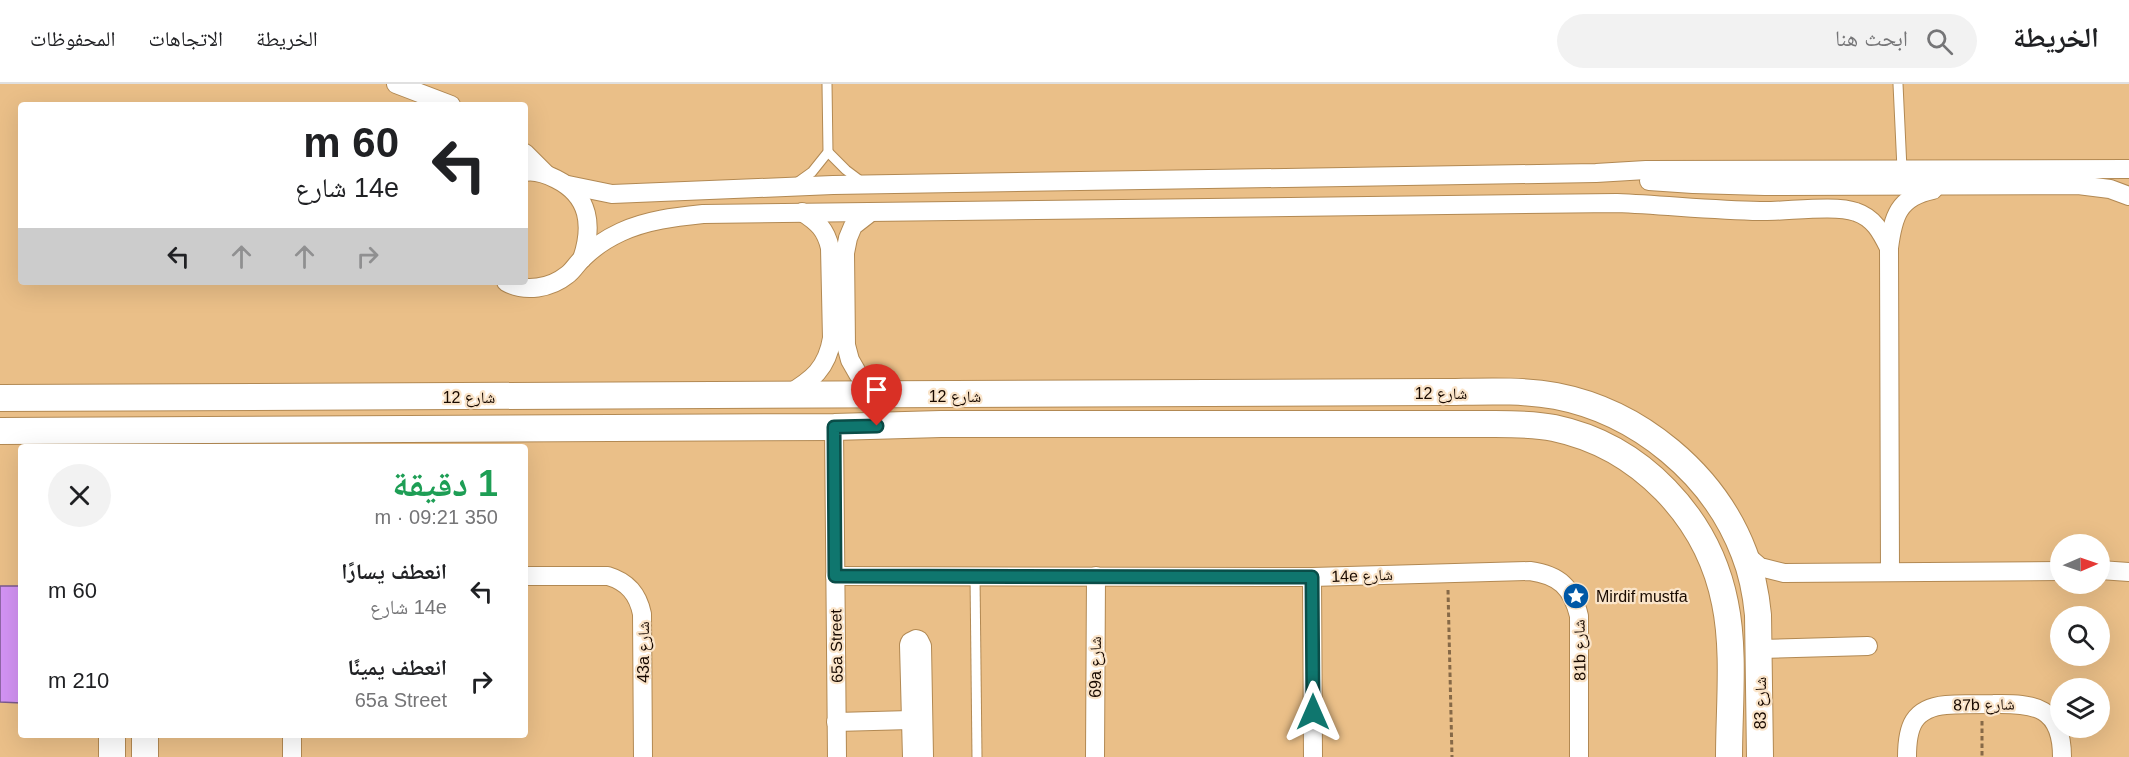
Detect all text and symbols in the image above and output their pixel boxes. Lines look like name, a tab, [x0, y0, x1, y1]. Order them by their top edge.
search box	[1557, 14, 1977, 68]
text: الخريطة	[2013, 22, 2099, 53]
icon: search	[1923, 25, 1956, 58]
text: ابحث هنا	[1835, 26, 1908, 51]
text: المحفوظات	[30, 27, 115, 50]
text: الاتجاهات	[148, 27, 223, 50]
text: الخريطة	[256, 27, 318, 50]
text: 60 m	[303, 119, 399, 166]
icon: left	[420, 126, 498, 204]
text: 14e شارع	[295, 173, 399, 203]
icon: left	[162, 240, 195, 273]
icon: ahead	[225, 240, 258, 273]
icon: ahead	[288, 240, 321, 273]
icon: right	[351, 240, 384, 273]
pin	[851, 364, 902, 426]
icon: arrive	[860, 373, 893, 406]
street label: شارع 12	[1415, 385, 1467, 404]
street label: شارع 12	[929, 388, 981, 407]
street label: شارع 12	[443, 389, 495, 408]
text: 1 دقيقة	[392, 463, 498, 504]
button: close	[48, 464, 111, 527]
text: 350 m · 09:21	[375, 506, 498, 528]
north arrow	[2050, 534, 2110, 594]
map controls	[2050, 534, 2110, 738]
text: انعطف يسارًا	[341, 559, 447, 584]
street label: 14e شارع	[1331, 566, 1393, 587]
icon: left	[465, 575, 498, 608]
text: 60 m	[48, 578, 97, 603]
place icon: Mirdif mustfa	[1561, 581, 1591, 611]
place label: Mirdif mustfa	[1596, 588, 1688, 605]
text: 14e شارع	[370, 596, 447, 618]
button: search	[2050, 606, 2110, 666]
street label: 65a Street	[827, 608, 846, 683]
street label: 81b شارع	[1570, 619, 1591, 681]
street label: 43a شارع	[635, 621, 654, 683]
street label: 69a شارع	[1087, 636, 1106, 698]
text: انعطف يمينًا	[348, 655, 447, 680]
icon: right	[465, 665, 498, 698]
text: 210 m	[48, 668, 109, 693]
street label: شارع 83	[1752, 677, 1771, 729]
button: layers	[2050, 678, 2110, 738]
position arrow	[1281, 680, 1345, 744]
text: 65a Street	[355, 689, 447, 711]
street label: 87b شارع	[1953, 695, 2015, 716]

